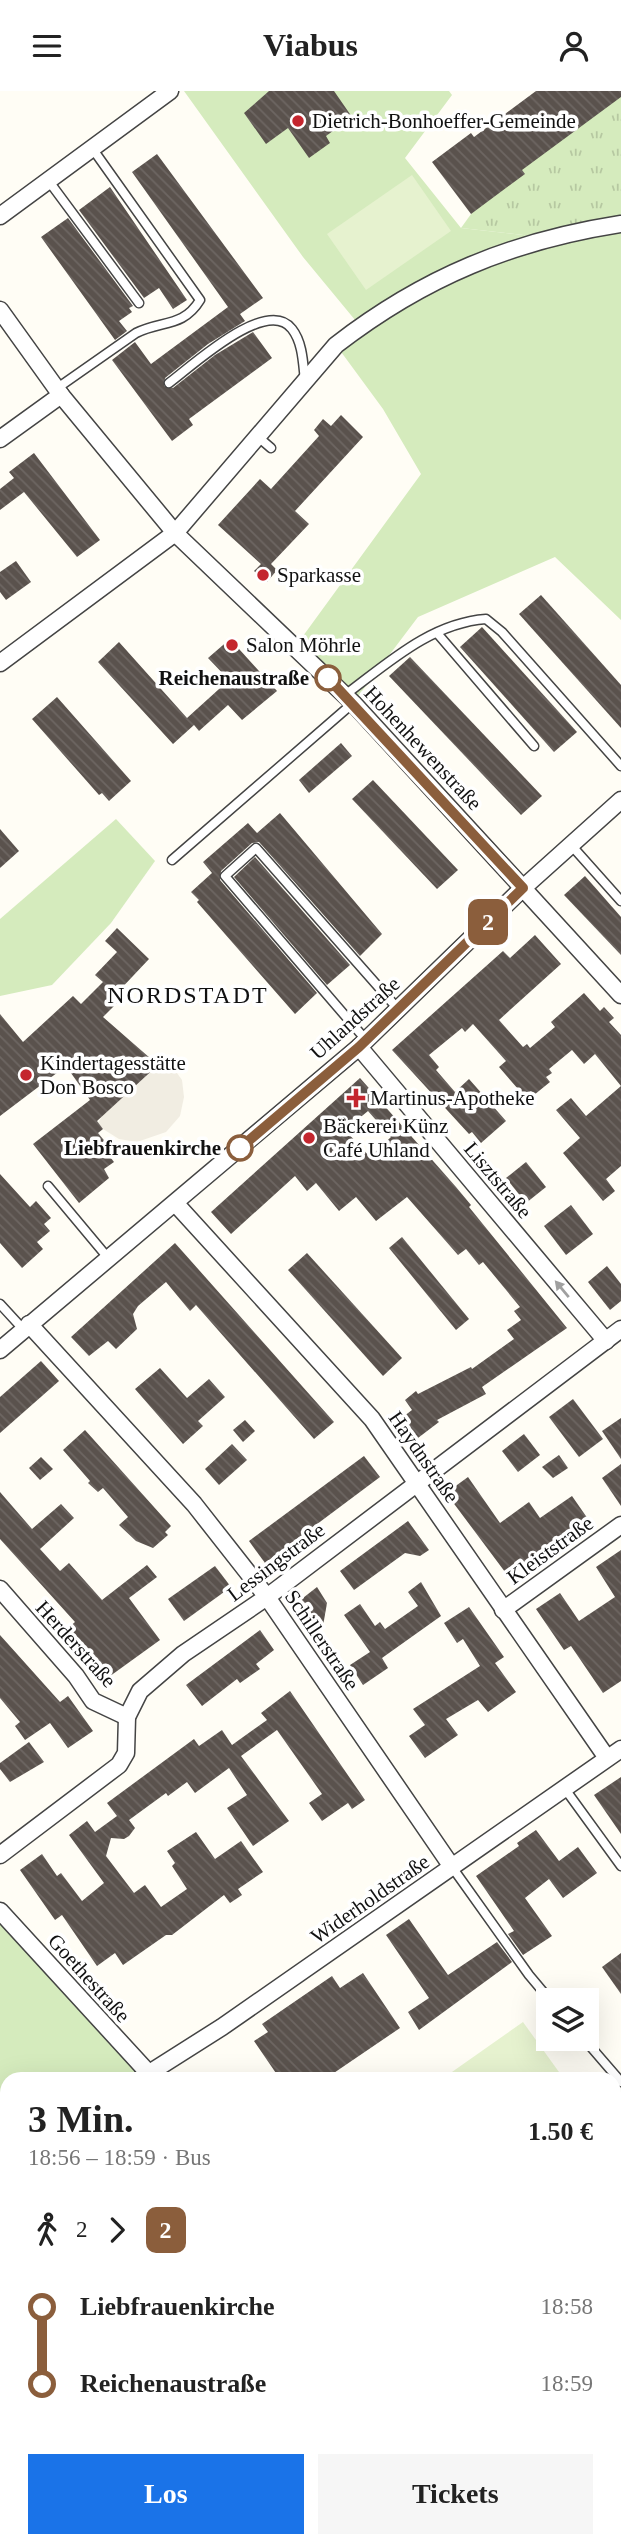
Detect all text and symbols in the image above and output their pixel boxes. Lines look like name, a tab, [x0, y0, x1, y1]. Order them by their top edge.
icon: menu	[28, 27, 66, 65]
text: Viabus	[263, 27, 358, 63]
icon: person	[555, 27, 593, 65]
place label: Dietrich-Bonhoeffer-Gemeinde	[312, 109, 576, 133]
marker: Dietrich-Bonhoeffer-Gemeinde	[290, 113, 306, 129]
place label: Sparkasse	[277, 563, 361, 587]
marker: Sparkasse	[255, 567, 271, 583]
place label: Salon Möhrle	[246, 633, 361, 657]
marker: Salon Möhrle	[224, 637, 240, 653]
marker: Reichenaustraße	[315, 665, 341, 691]
place label: Reichenaustraße	[159, 666, 309, 690]
street label: Hohenhewenstraße	[359, 681, 487, 815]
line badge: 2	[465, 899, 511, 945]
text: 2	[482, 909, 494, 935]
street label: Uhlandstraße	[305, 972, 405, 1064]
district label: NORDSTADT	[107, 982, 269, 1008]
place label: Kindertagesstätte Don Bosco	[40, 1051, 186, 1099]
marker: Kindertagesstätte Don Bosco	[18, 1067, 34, 1083]
place label: Martinus-Apotheke	[370, 1086, 534, 1110]
marker: Martinus-Apotheke	[348, 1090, 364, 1106]
place label: Bäckerei Künz Café Uhland	[323, 1114, 448, 1162]
marker: Bäckerei Künz Café Uhland	[301, 1130, 317, 1146]
marker: Liebfrauenkirche	[227, 1135, 253, 1161]
place label: Liebfrauenkirche	[64, 1136, 221, 1160]
street label: Lisztstraße	[459, 1137, 537, 1223]
one-way arrow	[555, 1280, 570, 1297]
street label: Haydnstraße	[384, 1407, 464, 1507]
street label: Kleiststraße	[502, 1511, 598, 1589]
street label: Lessingstraße	[223, 1518, 329, 1606]
street label: Schillerstraße	[280, 1585, 364, 1695]
street label: Herderstraße	[31, 1596, 121, 1692]
street label: Widerholdstraße	[306, 1849, 434, 1949]
street label: Goethestraße	[43, 1929, 135, 2027]
map controls	[536, 1988, 599, 2051]
button: layers	[536, 1988, 599, 2051]
text: 3 Min.	[28, 2098, 134, 2140]
text: 1.50 €	[528, 2117, 593, 2146]
text: 18:56 – 18:59 · Bus	[28, 2145, 211, 2170]
icon: walk	[28, 2211, 66, 2249]
icon: forward	[98, 2211, 136, 2249]
text: 2	[76, 2217, 88, 2242]
text: 2	[160, 2217, 172, 2243]
text: Liebfrauenkirche	[80, 2292, 275, 2321]
text: 18:58	[541, 2294, 593, 2319]
text: Reichenaustraße	[80, 2369, 266, 2398]
text: 18:59	[541, 2371, 593, 2396]
button: Los	[28, 2454, 304, 2534]
button: Tickets	[318, 2454, 593, 2534]

